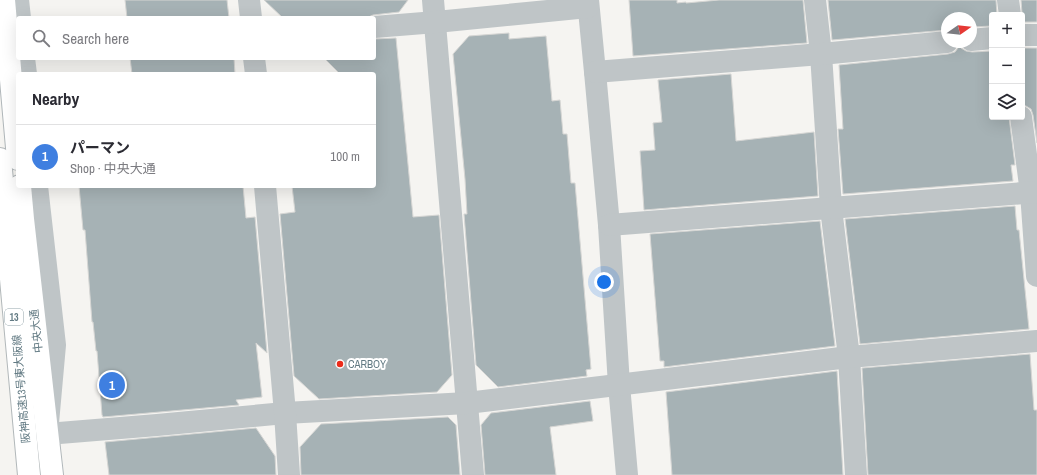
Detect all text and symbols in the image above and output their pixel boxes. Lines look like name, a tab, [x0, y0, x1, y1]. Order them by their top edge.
north arrow	[941, 12, 977, 48]
map controls	[989, 12, 1025, 120]
button: +	[989, 12, 1025, 48]
search box	[16, 16, 376, 60]
icon: search	[30, 27, 52, 49]
text: Search here	[62, 28, 129, 49]
button: −	[989, 48, 1025, 84]
button: layers	[989, 84, 1025, 120]
text: Nearby	[32, 87, 79, 110]
text: パーマン	[70, 137, 130, 158]
text: 1	[42, 148, 48, 165]
text: 100 m	[330, 148, 360, 165]
text: Shop · 中央大通	[70, 160, 156, 177]
your location	[594, 272, 614, 292]
street label: 中央大通	[27, 308, 45, 354]
road number: 13	[5, 309, 23, 325]
street label: 阪神高速13号東大阪線	[9, 334, 33, 444]
place label: CARBOY	[348, 357, 386, 371]
marker: CARBOY	[335, 359, 345, 369]
pin: 1	[99, 370, 125, 400]

